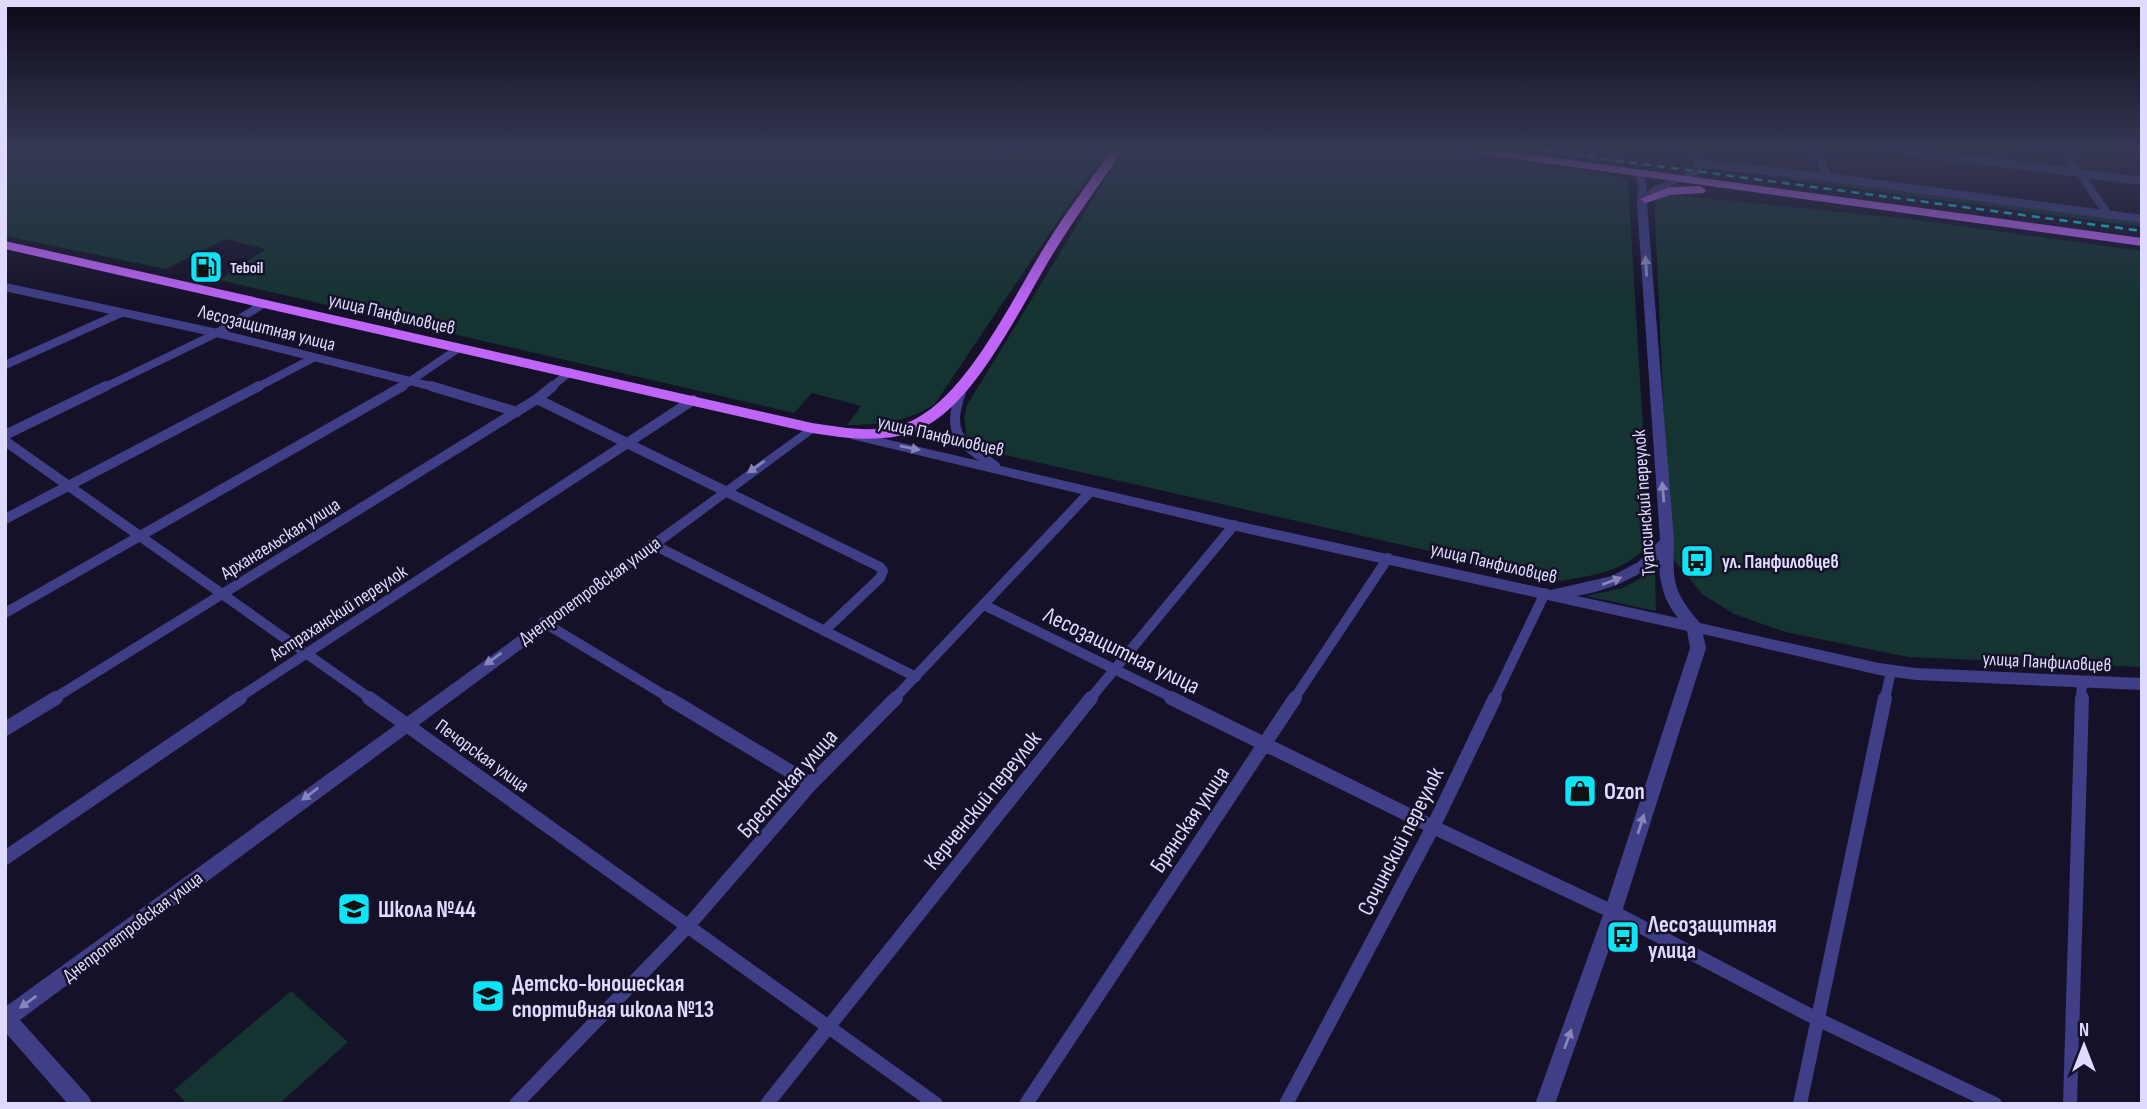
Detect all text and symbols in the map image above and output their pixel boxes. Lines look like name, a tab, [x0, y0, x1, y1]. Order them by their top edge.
fuel station icon: Teboil	[187, 248, 225, 286]
one-way arrow	[1640, 254, 1651, 276]
place label: Teboil	[230, 259, 263, 278]
street label: улица Панфиловцев	[326, 289, 457, 340]
street label: Лесозащитная улица	[195, 300, 338, 357]
street label: улица Панфиловцев	[875, 411, 1006, 462]
street label: Туапсинский переулок	[1628, 428, 1661, 577]
one-way arrow	[899, 442, 921, 453]
one-way arrow	[747, 460, 765, 474]
one-way arrow	[1657, 481, 1668, 503]
street label: Архангельская улица	[216, 493, 345, 586]
street label: Днепропетровская улица	[514, 532, 665, 650]
street label: улица Панфиловцев	[1428, 538, 1559, 589]
bus stop icon: ул. Панфиловцев	[1678, 542, 1716, 580]
place label: ул. Панфиловцев	[1722, 551, 1839, 574]
street label: Астраханский переулок	[265, 560, 413, 667]
one-way arrow	[1602, 576, 1623, 587]
street label: Лесозащитная улица	[1038, 601, 1204, 701]
street label: улица Панфиловцев	[1982, 648, 2112, 677]
one-way arrow	[484, 652, 502, 666]
street label: Печорская улица	[431, 715, 533, 798]
street label: Брестская улица	[732, 723, 844, 844]
street label: Керченский переулок	[918, 725, 1048, 876]
street label: Брянская улица	[1144, 761, 1236, 878]
street label: Сочинский переулок	[1351, 762, 1450, 920]
shop icon: Ozon	[1561, 772, 1599, 810]
place label: Ozon	[1604, 778, 1645, 806]
one-way arrow	[301, 787, 319, 801]
one-way arrow	[1637, 814, 1647, 835]
street label: Днепропетровская улица	[58, 867, 208, 987]
school or university icon: Школа №44	[335, 890, 373, 928]
place label: Школа №44	[378, 896, 476, 924]
place label: Лесозащитная улица	[1647, 911, 1777, 965]
bus stop icon: Лесозащитная улица	[1604, 918, 1642, 956]
place label: Детско-юношеская спортивная школа №13	[512, 970, 714, 1024]
school or university icon: Детско-юношеская спортивная школа №13	[469, 977, 507, 1015]
one-way arrow	[19, 995, 37, 1009]
north arrow	[2049, 1011, 2119, 1081]
text: N	[2079, 1019, 2089, 1042]
one-way arrow	[1563, 1029, 1574, 1050]

